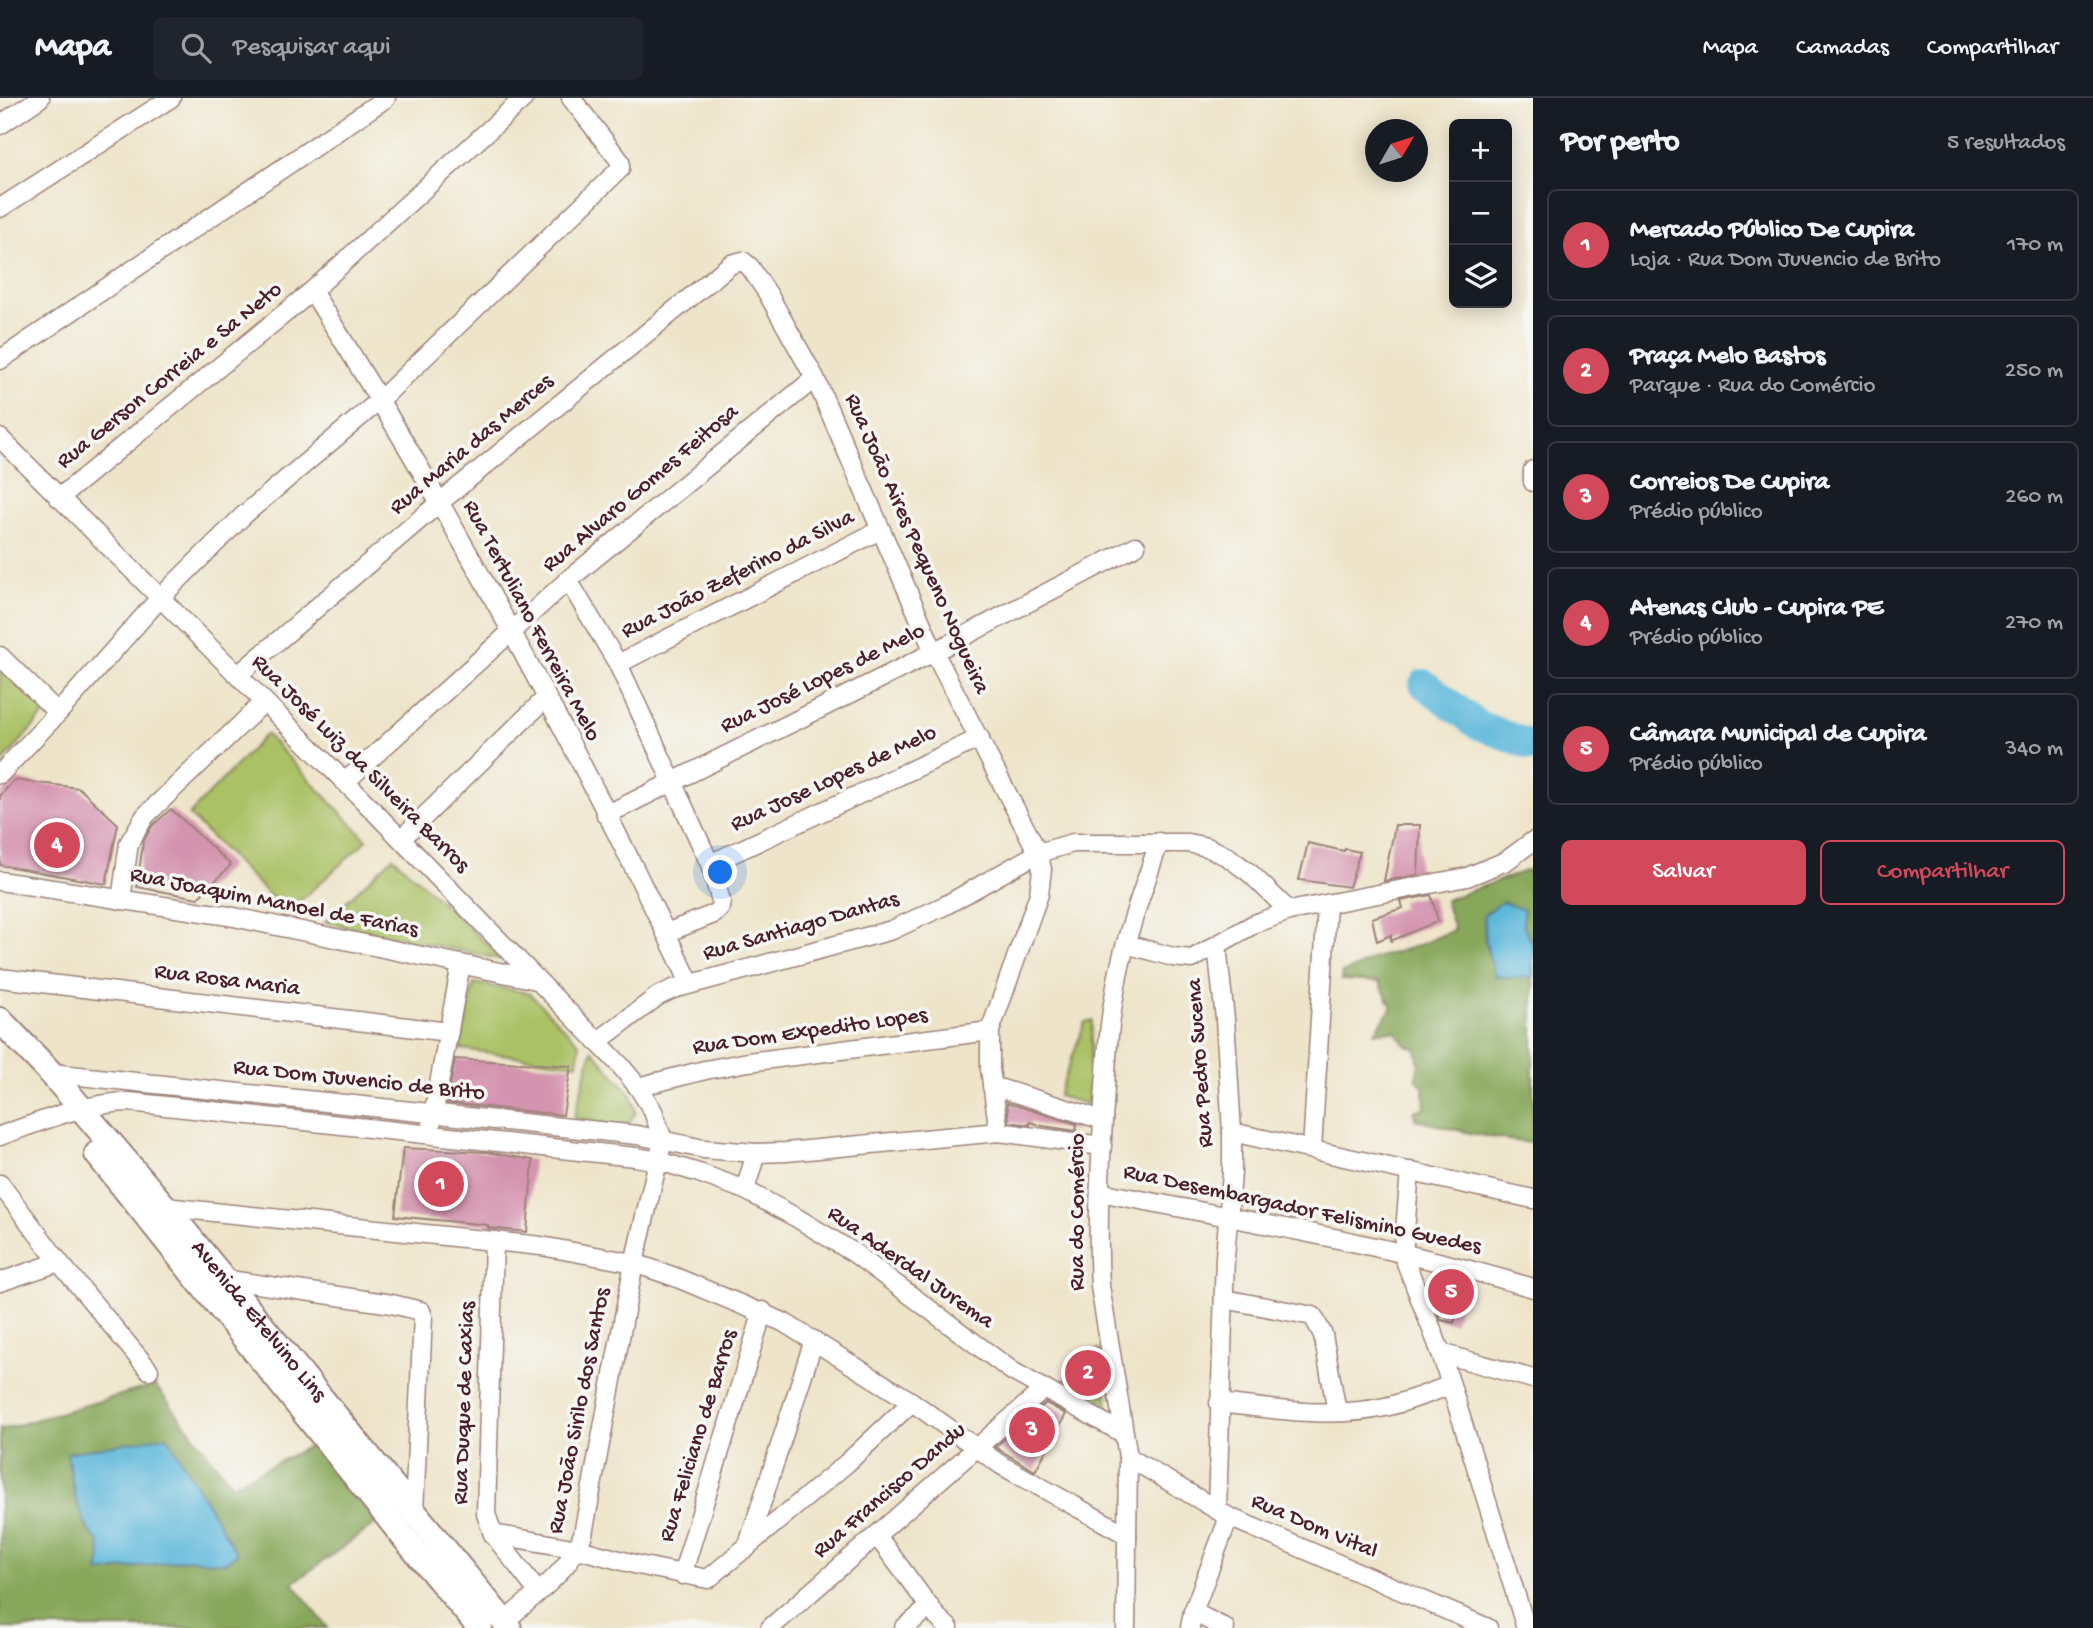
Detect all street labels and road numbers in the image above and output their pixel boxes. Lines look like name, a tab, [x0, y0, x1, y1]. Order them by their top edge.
street label: Rua Gerson Correia e Sa Neto	[52, 277, 288, 475]
street label: Rua Maria das Merces	[385, 368, 560, 521]
street label: Rua João Aires Pequeno Nogueira	[837, 390, 995, 699]
street label: Rua Alvaro Gomes Feitosa	[537, 398, 746, 579]
street label: Rua Tertuliano Ferreira Melo	[456, 496, 606, 746]
street label: Rua João Zeferino da Silva	[617, 504, 860, 646]
street label: Rua José Lopes de Melo	[716, 618, 930, 740]
street label: Rua José Luiz da Silveira Barros	[245, 649, 475, 879]
street label: Rua Jose Lopes de Melo	[727, 719, 941, 839]
street label: Rua Joaquim Manoel de Farias	[128, 862, 421, 944]
street label: Rua Santiago Dantas	[700, 886, 902, 968]
street label: Rua Rosa Maria	[153, 959, 302, 1003]
street label: Rua Pedro Sucena	[1182, 976, 1220, 1148]
street label: Rua Dom Expedito Lopes	[691, 1002, 930, 1062]
street label: Rua Dom Juvencio de Brito	[232, 1054, 486, 1108]
street label: Rua do Comércio	[1065, 1133, 1092, 1291]
street label: Rua Desembargador Felismino Guedes	[1121, 1159, 1484, 1261]
street label: Rua Aderdal Jurema	[822, 1200, 999, 1336]
street label: Avenida Etelvino Lins	[185, 1235, 332, 1408]
street label: Rua João Sirilo dos Santos	[543, 1285, 617, 1536]
street label: Rua Duque de Caxias	[448, 1301, 482, 1505]
street label: Rua Feliciano de Barros	[654, 1326, 744, 1545]
street label: Rua Francisco Dandu	[808, 1417, 972, 1565]
street label: Rua Dom Vital	[1247, 1488, 1381, 1566]

